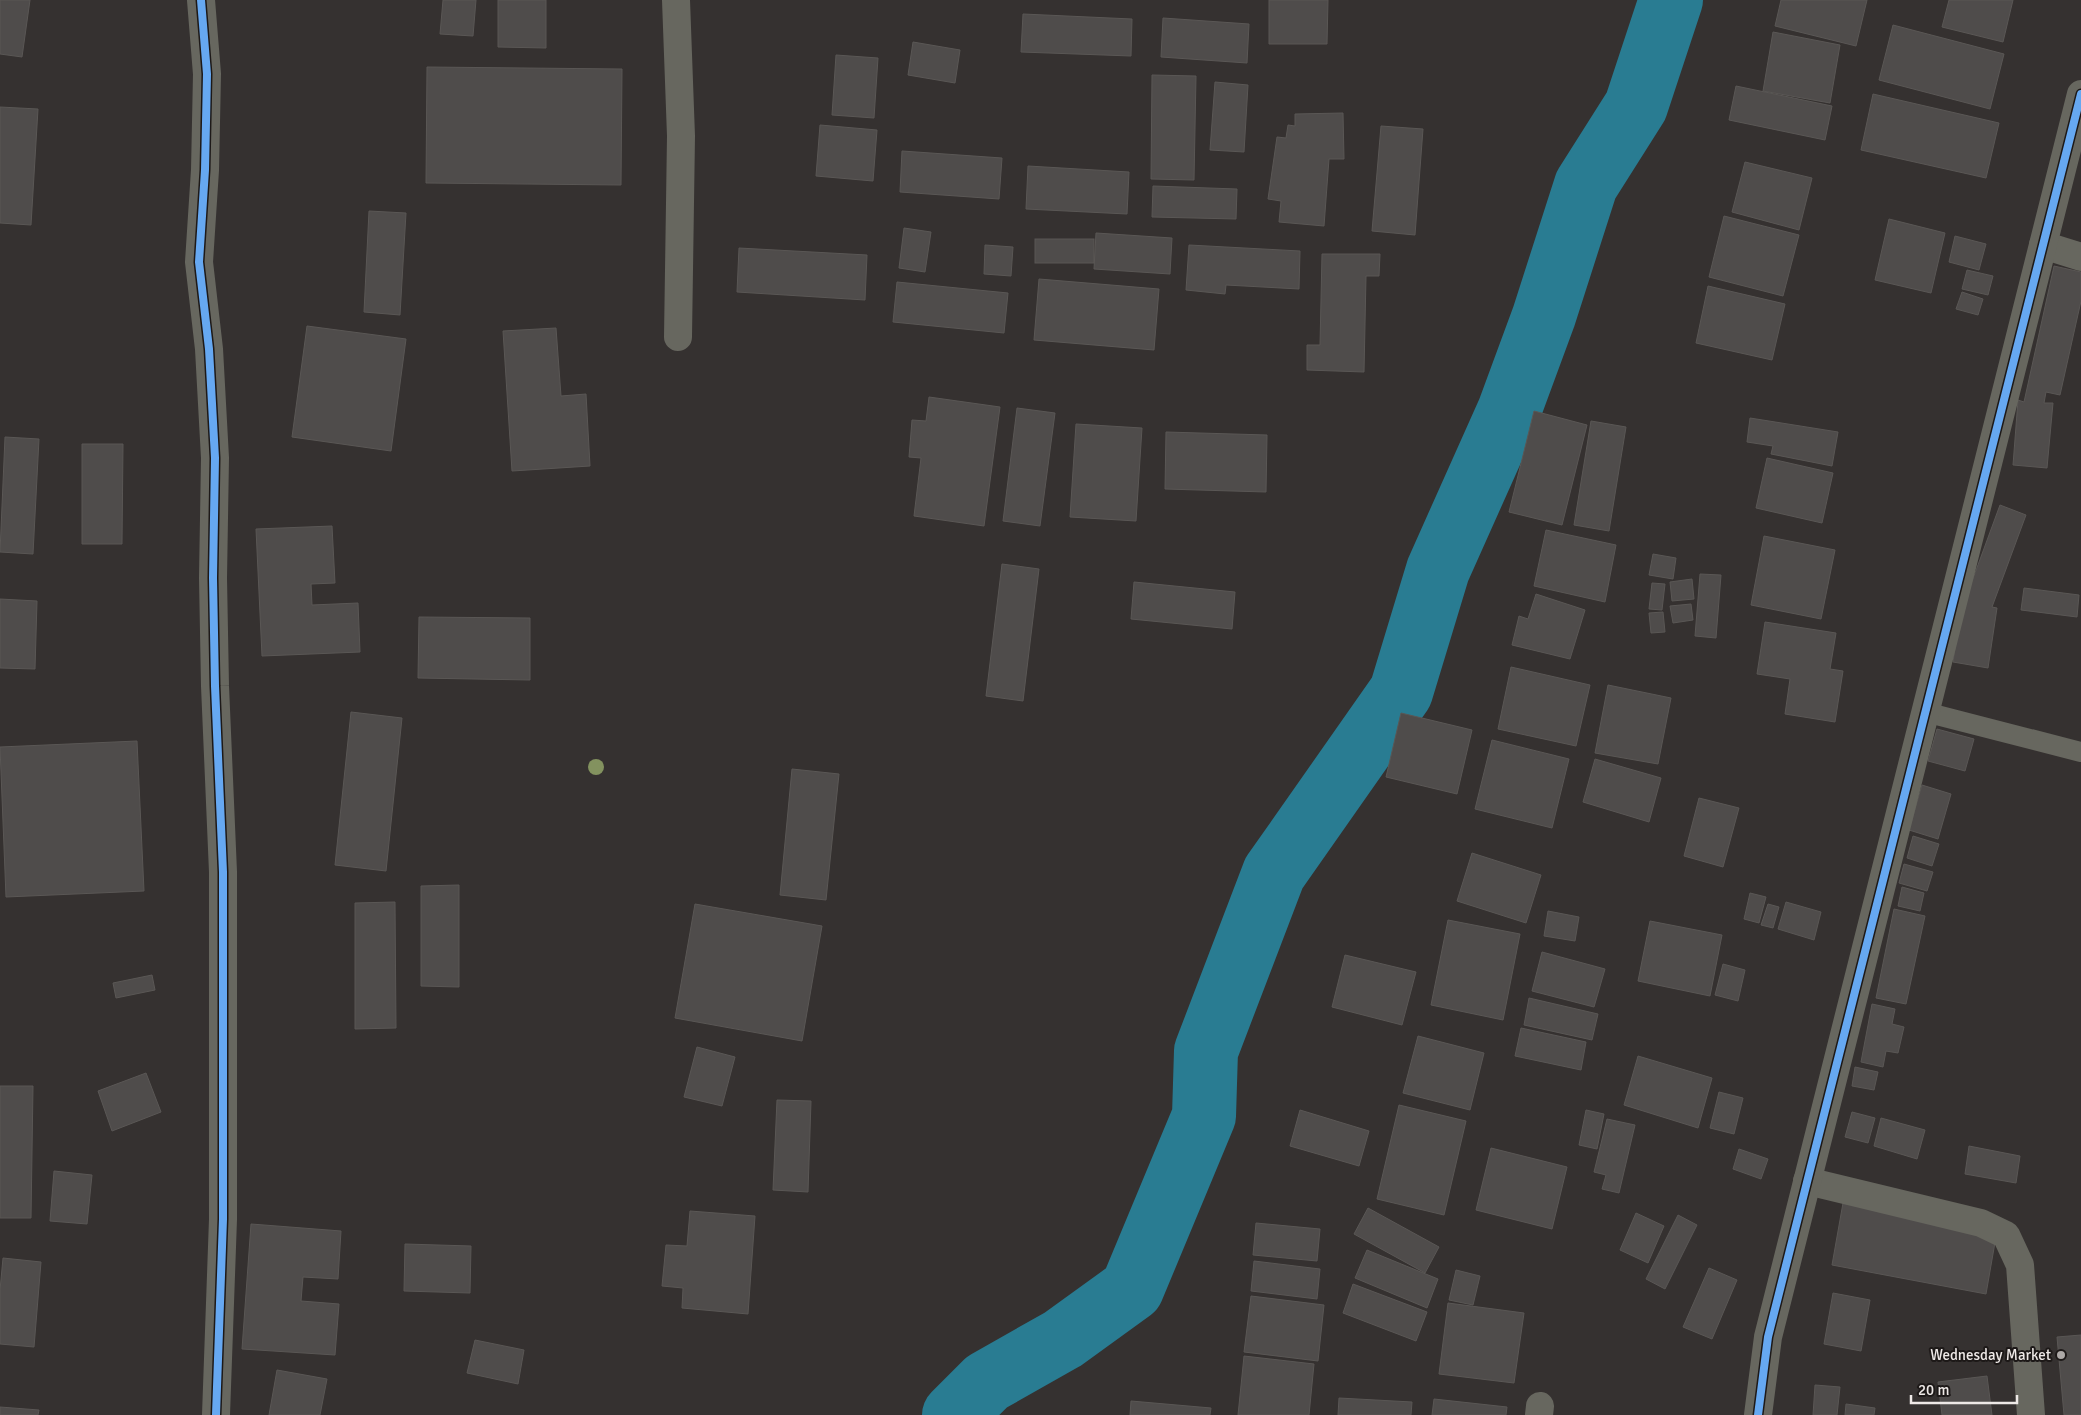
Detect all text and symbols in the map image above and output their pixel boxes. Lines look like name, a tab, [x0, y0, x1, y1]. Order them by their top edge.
place label: Wednesday Market	[1930, 1346, 2051, 1364]
marker: Wednesday Market	[2055, 1349, 2067, 1361]
scale bar	[1911, 1372, 2017, 1404]
text: 20 m	[1918, 1381, 1949, 1399]

